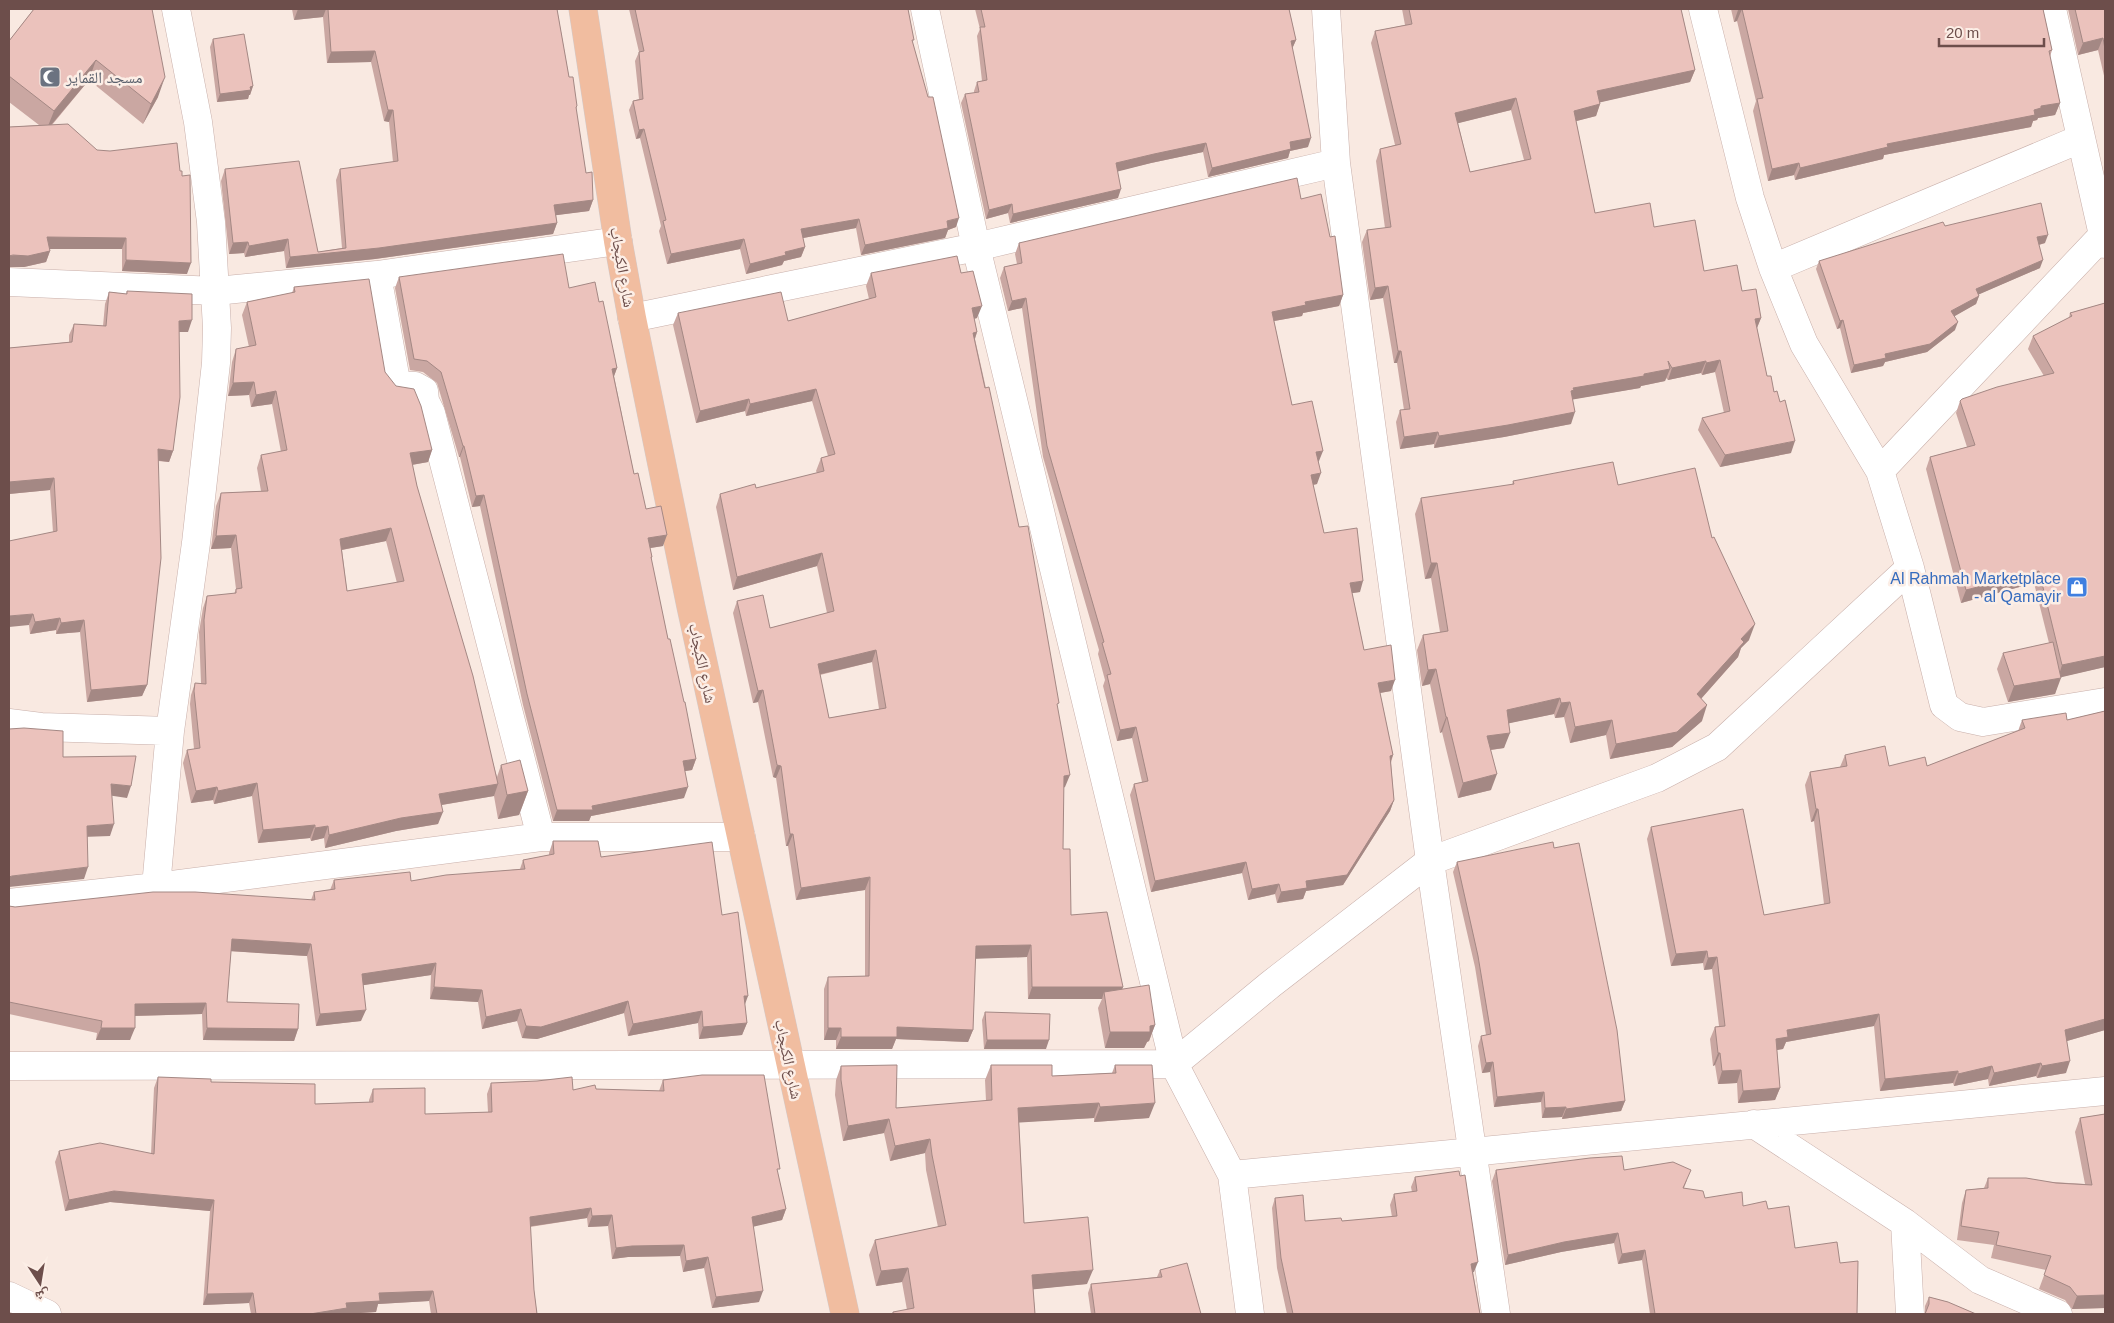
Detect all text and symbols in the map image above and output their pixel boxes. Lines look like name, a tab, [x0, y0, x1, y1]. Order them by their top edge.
scale bar	[1939, 15, 2044, 47]
text: 20 m	[1946, 24, 1979, 41]
mosque icon: مسجد القماير	[38, 65, 62, 89]
place label: مسجد القماير	[65, 69, 143, 87]
street label: شارع الكبجاب	[605, 226, 638, 309]
place label: Al Rahmah Marketplace - al Qamayir	[1890, 570, 2062, 605]
shop icon: Al Rahmah Marketplace - al Qamayir	[2065, 575, 2089, 599]
street label: شارع الكبجاب	[684, 622, 719, 705]
street label: شارع الكبجاب	[770, 1018, 805, 1101]
north arrow	[15, 1258, 65, 1308]
text: ش	[33, 1285, 52, 1305]

